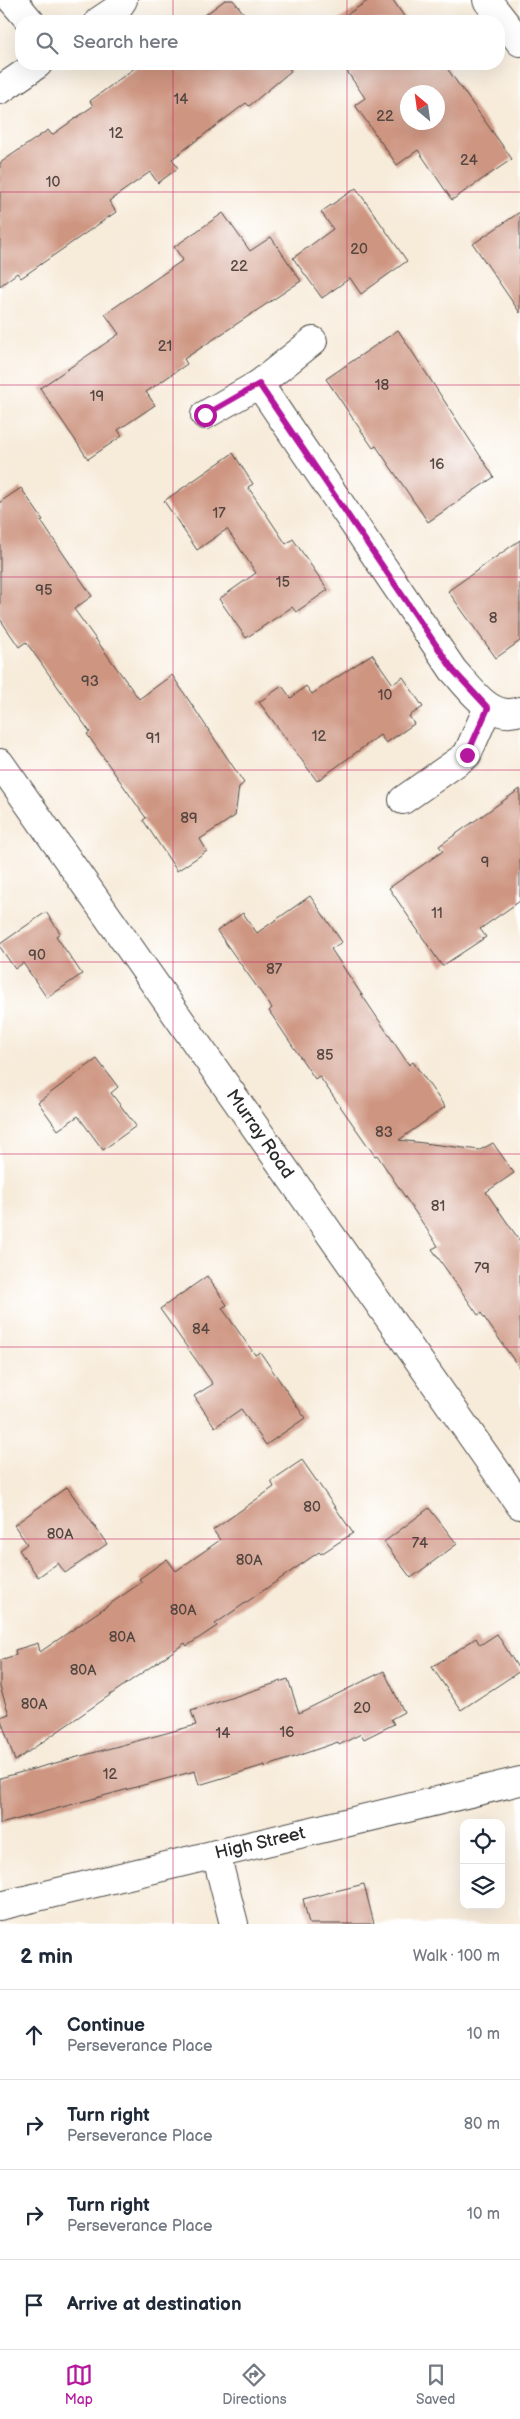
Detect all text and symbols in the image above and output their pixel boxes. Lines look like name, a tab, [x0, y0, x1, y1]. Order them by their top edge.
search box	[15, 15, 505, 70]
icon: search	[33, 29, 61, 57]
text: Search here	[73, 31, 178, 54]
north arrow	[400, 85, 445, 130]
house number: 14	[174, 90, 188, 109]
house number: 22	[376, 107, 394, 126]
house number: 12	[109, 124, 123, 143]
house number: 24	[460, 151, 478, 170]
house number: 10	[46, 173, 60, 192]
house number: 20	[350, 240, 368, 259]
house number: 22	[230, 257, 248, 276]
house number: 21	[158, 337, 172, 356]
house number: 18	[375, 376, 390, 395]
house number: 19	[90, 387, 104, 406]
route start	[194, 404, 217, 427]
house number: 16	[430, 455, 444, 474]
house number: 17	[212, 504, 226, 523]
house number: 15	[276, 573, 290, 592]
house number: 95	[35, 581, 53, 600]
house number: 8	[489, 609, 498, 628]
house number: 93	[81, 672, 99, 691]
house number: 10	[378, 686, 392, 705]
house number: 12	[312, 727, 326, 746]
house number: 91	[146, 729, 160, 748]
route end	[456, 744, 479, 767]
house number: 89	[180, 809, 198, 828]
house number: 9	[481, 853, 489, 872]
house number: 11	[431, 904, 443, 923]
house number: 90	[28, 946, 46, 965]
house number: 87	[266, 960, 283, 979]
house number: 85	[316, 1046, 334, 1065]
street label: Murray Road	[222, 1085, 298, 1183]
house number: 83	[375, 1123, 393, 1142]
house number: 81	[431, 1197, 445, 1216]
house number: 79	[474, 1259, 490, 1278]
house number: 84	[192, 1320, 210, 1339]
house number: 80	[303, 1498, 321, 1517]
house number: 80A	[47, 1525, 74, 1544]
house number: 74	[412, 1534, 428, 1553]
house number: 80A	[236, 1551, 263, 1570]
house number: 80A	[170, 1601, 197, 1620]
house number: 80A	[109, 1628, 136, 1647]
house number: 80A	[70, 1661, 97, 1680]
house number: 80A	[21, 1695, 48, 1714]
house number: 20	[353, 1699, 371, 1718]
house number: 16	[280, 1723, 294, 1742]
house number: 14	[216, 1724, 230, 1743]
house number: 12	[103, 1765, 117, 1784]
map controls	[460, 1819, 505, 1909]
button: locate	[460, 1819, 505, 1864]
street label: High Street	[213, 1822, 307, 1864]
button: layers	[460, 1864, 505, 1909]
text: 2 min	[20, 1944, 73, 1969]
text: Walk · 100 m	[413, 1947, 500, 1966]
text: Continue	[67, 2014, 145, 2037]
icon: ahead	[20, 2021, 48, 2049]
text: 10 m	[467, 2025, 500, 2044]
text: Perseverance Place	[67, 2037, 212, 2056]
text: Turn right	[67, 2104, 150, 2127]
icon: right	[20, 2111, 48, 2139]
text: 80 m	[464, 2115, 500, 2134]
text: Perseverance Place	[67, 2127, 212, 2146]
text: Turn right	[67, 2194, 150, 2217]
icon: right	[20, 2201, 48, 2229]
text: 10 m	[467, 2205, 500, 2224]
text: Perseverance Place	[67, 2217, 212, 2236]
icon: arrive	[20, 2291, 48, 2319]
text: Arrive at destination	[67, 2293, 242, 2316]
tab: Map	[65, 2361, 93, 2408]
tab: Directions	[222, 2361, 287, 2408]
tab: Saved	[416, 2361, 455, 2408]

